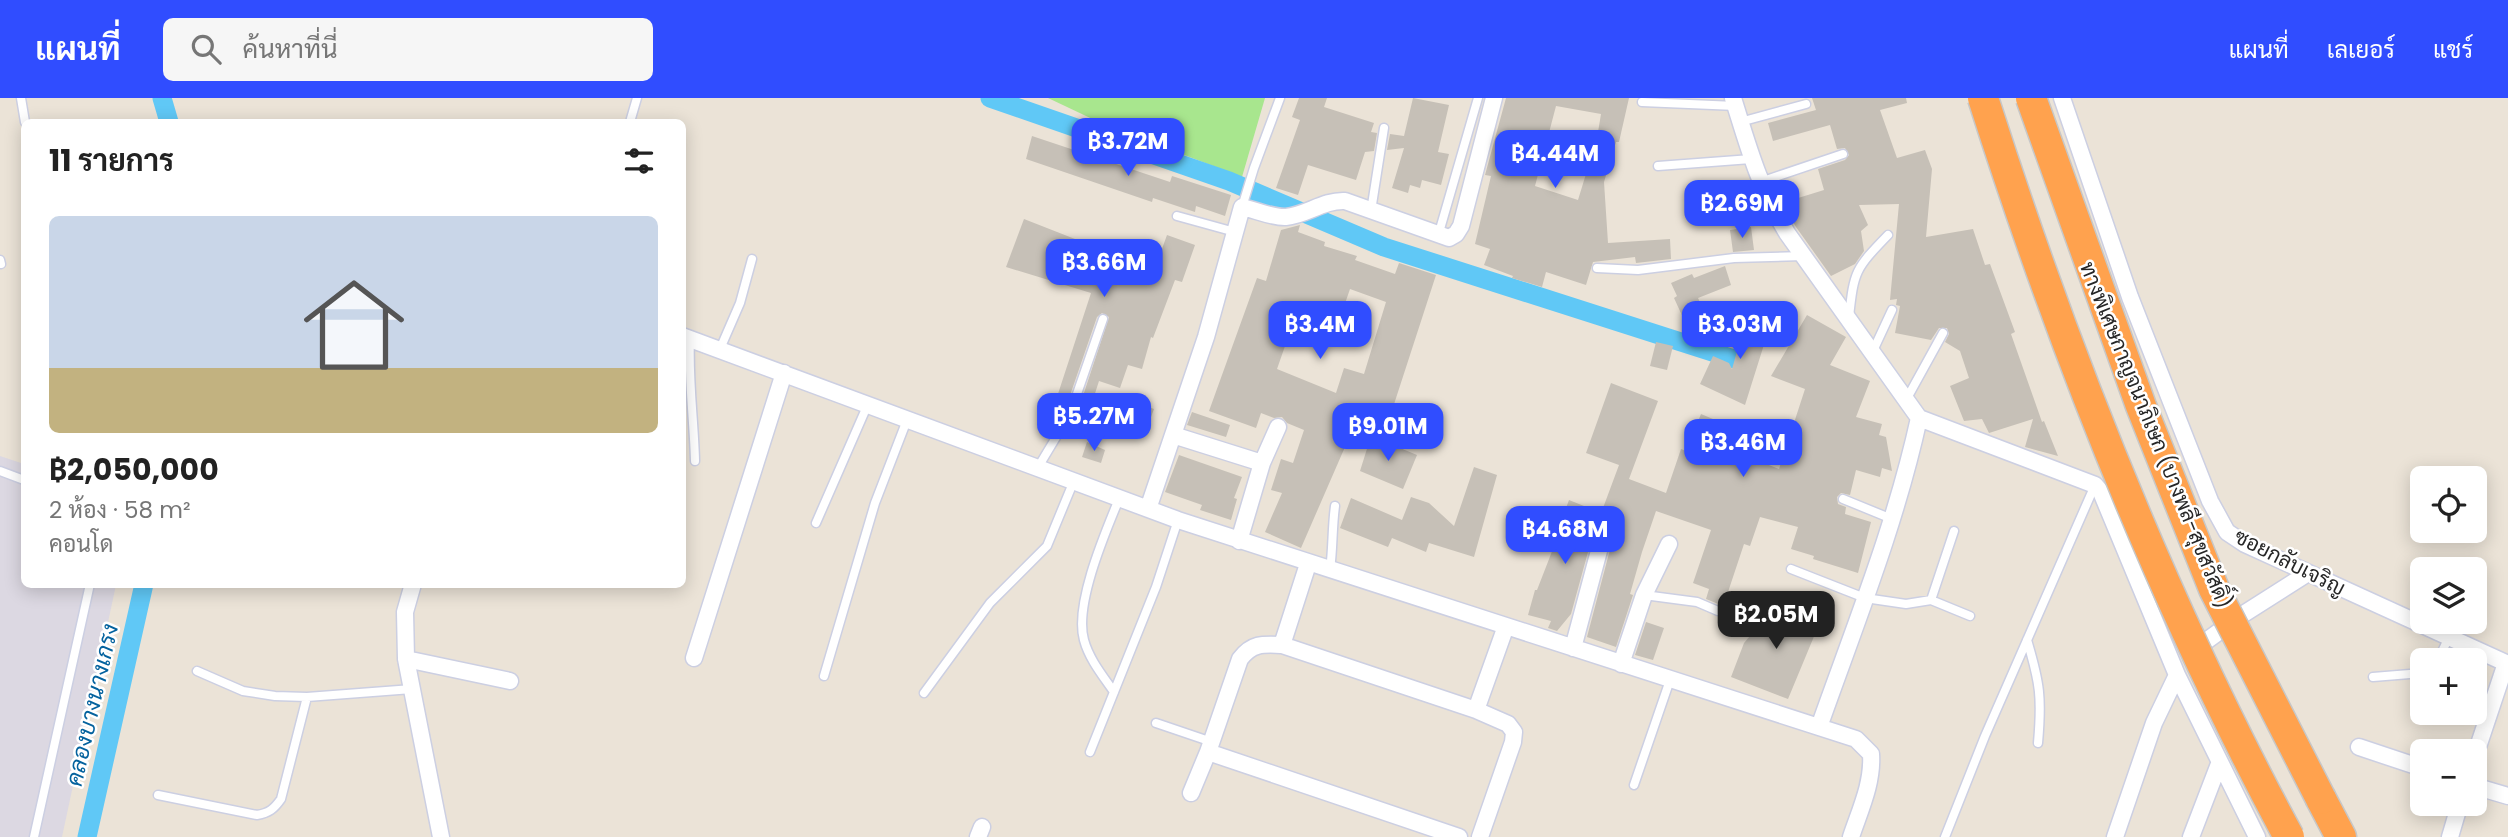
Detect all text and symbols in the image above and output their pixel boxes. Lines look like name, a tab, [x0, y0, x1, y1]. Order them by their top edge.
search box	[163, 18, 653, 81]
text: แผนที่	[35, 25, 121, 72]
icon: search	[187, 30, 225, 68]
text: ค้นหาที่นี่	[243, 31, 338, 67]
text: แผนที่	[2229, 33, 2289, 66]
text: เลเยอร์	[2327, 33, 2395, 66]
text: แชร์	[2433, 33, 2473, 66]
pin: ฿3.72M	[1071, 118, 1185, 178]
text: ฿3.72M	[1088, 125, 1168, 157]
pin: ฿4.44M	[1498, 130, 1612, 190]
text: ฿4.44M	[1511, 137, 1599, 169]
text: 11 รายการ	[49, 139, 174, 182]
icon: filters	[620, 142, 658, 180]
pin: ฿2.69M	[1685, 180, 1799, 240]
text: ฿2.69M	[1700, 187, 1784, 219]
pin: ฿3.66M	[1047, 240, 1161, 299]
text: ฿3.66M	[1062, 246, 1146, 278]
street label: ทางพิเศษกาญจนาภิเษก (บางพลี-สุขสวัสดิ์)	[2073, 255, 2244, 613]
icon: home	[291, 262, 417, 388]
pin: ฿3.4M	[1271, 302, 1369, 361]
pin: ฿3.03M	[1683, 302, 1797, 361]
text: ฿3.4M	[1285, 308, 1355, 340]
text: ฿3.03M	[1698, 308, 1782, 340]
pin: ฿5.27M	[1037, 394, 1151, 453]
text: ฿5.27M	[1053, 400, 1135, 432]
pin: ฿9.01M	[1331, 404, 1445, 463]
text: ฿9.01M	[1348, 410, 1428, 442]
pin: ฿3.46M	[1686, 420, 1800, 479]
text: ฿3.46M	[1700, 426, 1786, 458]
text: ฿2,050,000	[49, 448, 219, 491]
map controls	[2410, 466, 2487, 816]
button: locate	[2410, 466, 2487, 543]
text: 2 ห้อง · 58 m²	[49, 494, 190, 526]
pin: ฿4.68M	[1508, 506, 1622, 566]
text: ฿4.68M	[1522, 513, 1608, 545]
street label: ซอยกลับเจริญ	[2230, 522, 2350, 602]
text: คอนโด	[49, 528, 113, 560]
button: layers	[2410, 557, 2487, 634]
pin: ฿2.05M	[1719, 592, 1833, 651]
text: ฿2.05M	[1734, 598, 1818, 630]
water label: คลองบางนางเกรง	[58, 621, 126, 789]
button: +	[2410, 648, 2487, 725]
button: −	[2410, 739, 2487, 816]

